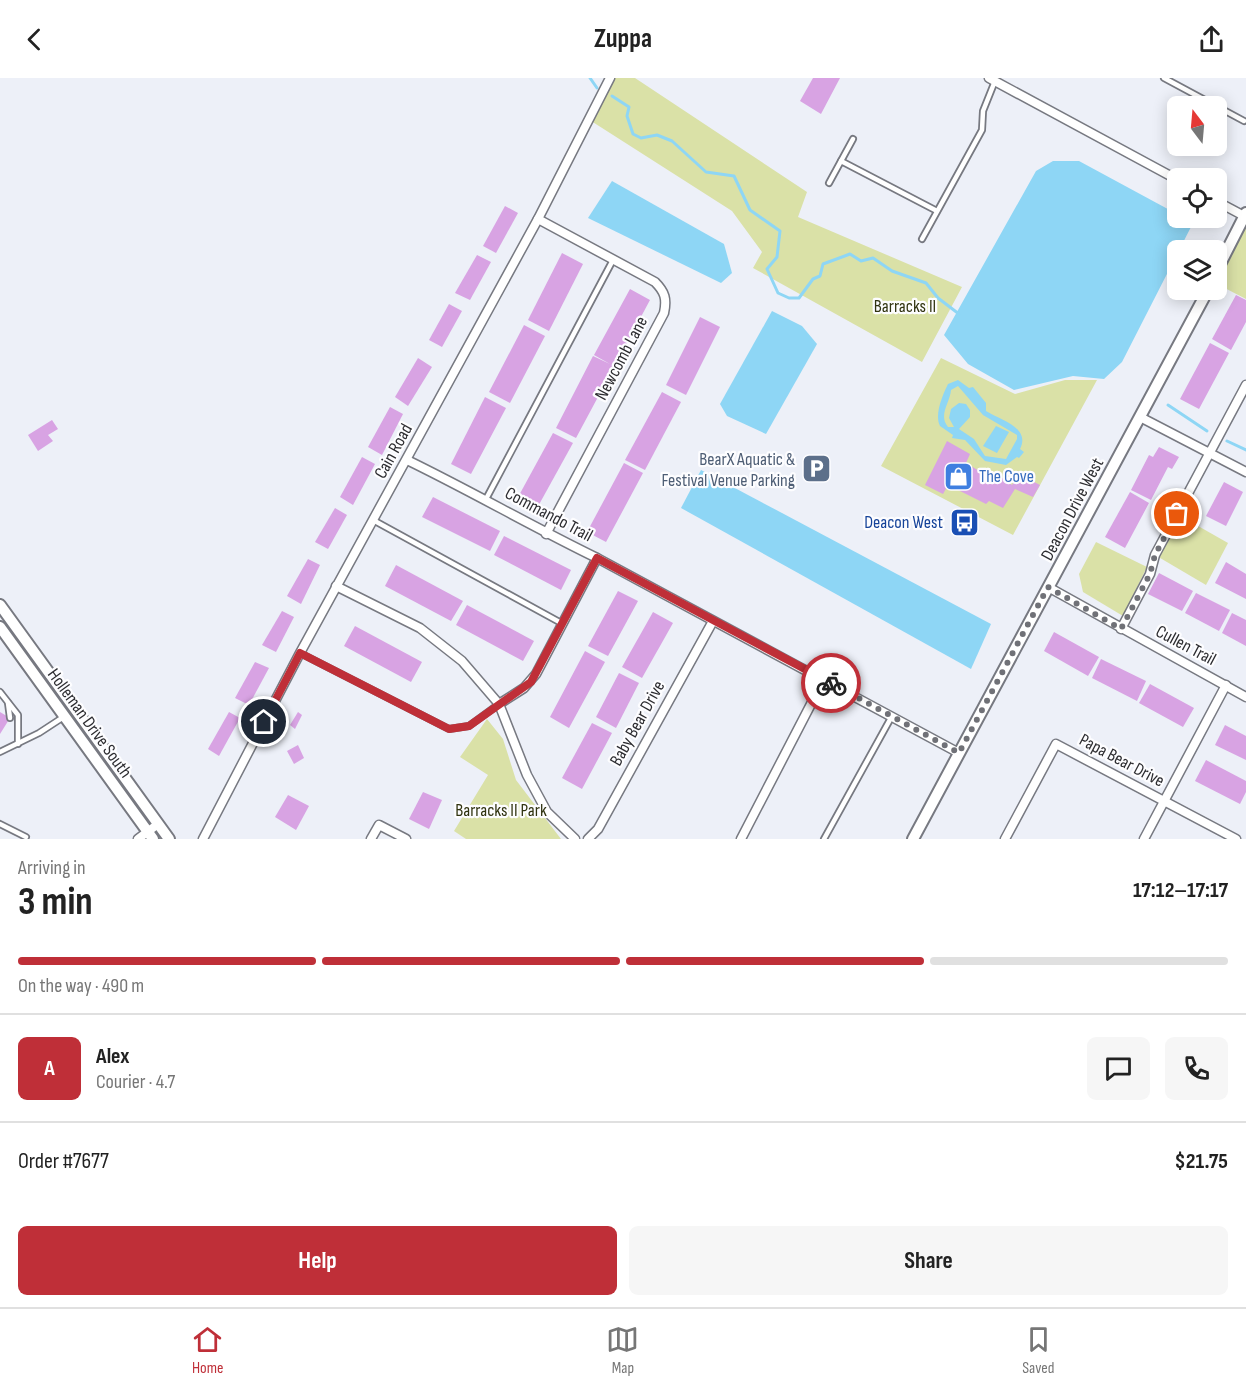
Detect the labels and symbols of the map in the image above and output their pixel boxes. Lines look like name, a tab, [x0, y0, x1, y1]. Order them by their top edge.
north arrow	[1167, 96, 1227, 156]
park label: Barracks II	[874, 296, 936, 317]
street label: Newcomb Lane	[591, 313, 652, 404]
street label: Cain Road	[370, 420, 417, 482]
place label: BearX Aquatic & Festival Venue Parking	[661, 449, 795, 491]
parking icon: BearX Aquatic & Festival Venue Parking	[800, 453, 832, 485]
street label: Deacon Drive West	[1037, 454, 1108, 564]
shop icon: The Cove	[942, 460, 974, 492]
place label: The Cove	[979, 466, 1034, 487]
street label: Commando Trail	[501, 483, 596, 546]
pin	[1151, 488, 1202, 539]
bus stop icon: Deacon West	[948, 506, 980, 538]
place label: Deacon West	[864, 512, 943, 533]
street label: Cullen Trail	[1152, 621, 1219, 670]
courier	[801, 653, 861, 713]
street label: Holleman Drive South	[43, 665, 136, 782]
street label: Baby Bear Drive	[606, 677, 669, 769]
pin	[238, 696, 289, 747]
street label: Papa Bear Drive	[1076, 729, 1168, 792]
park label: Barracks II Park	[455, 800, 547, 821]

